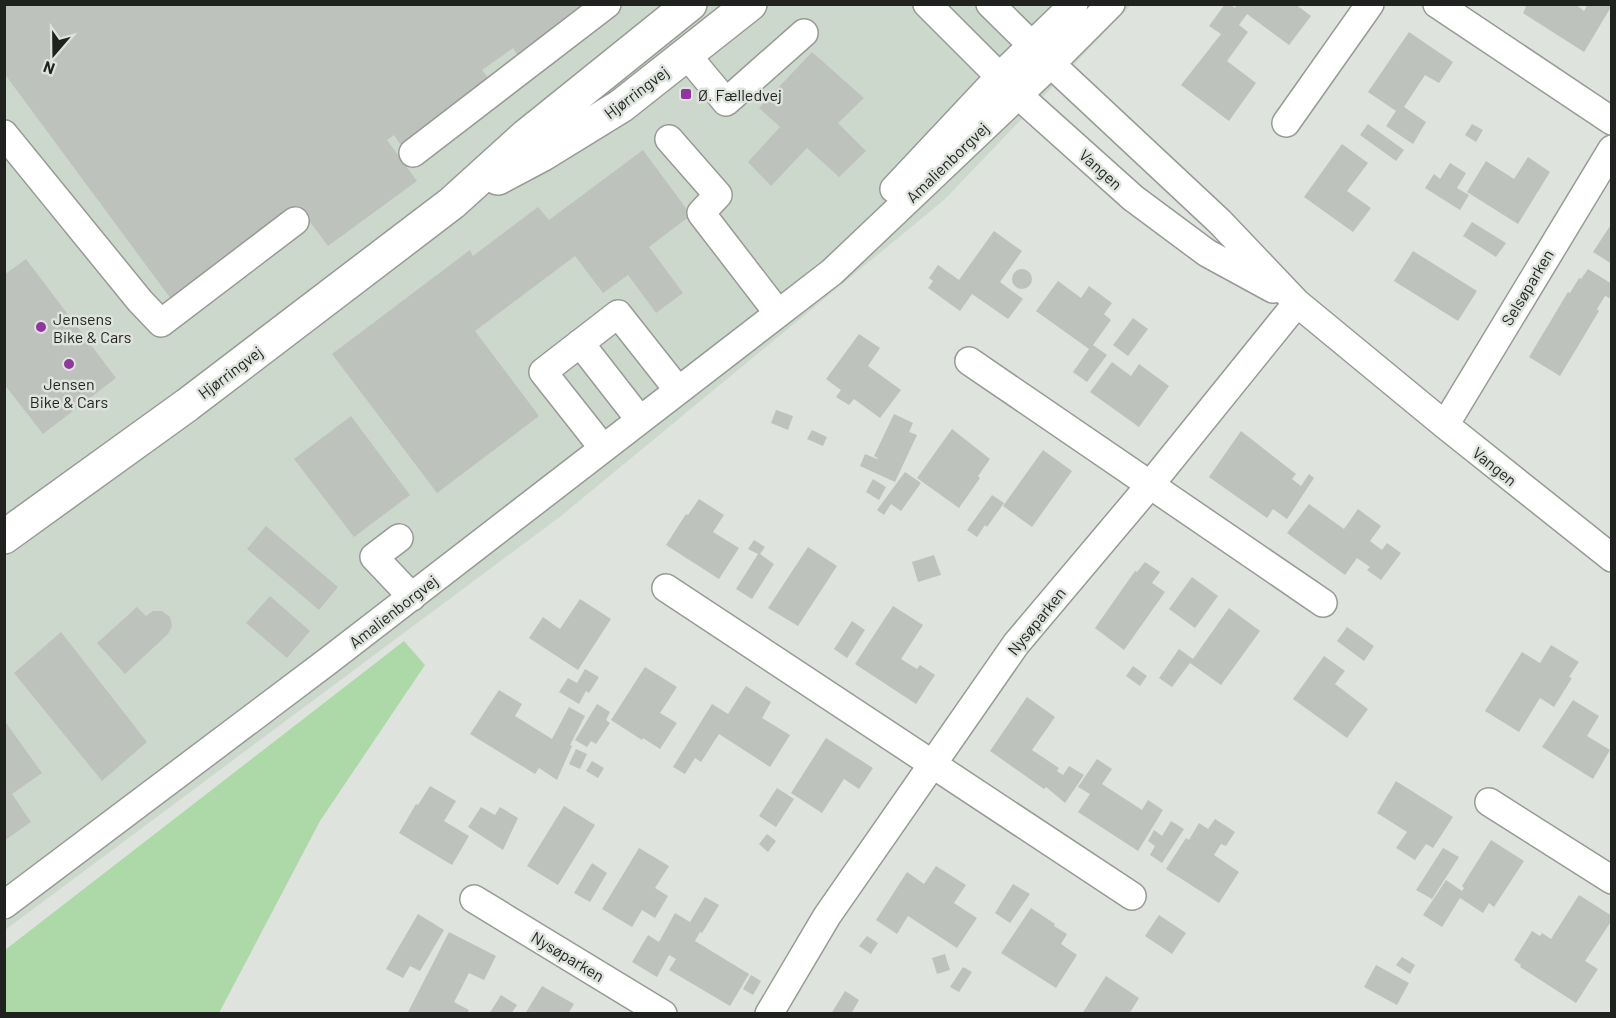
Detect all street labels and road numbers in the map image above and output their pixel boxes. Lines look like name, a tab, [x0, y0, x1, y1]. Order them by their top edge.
street label: Hjørringvej	[600, 62, 672, 122]
street label: Amalienborgvej	[902, 118, 992, 206]
street label: Vangen	[1076, 145, 1126, 193]
street label: Selsøparken	[1497, 246, 1557, 328]
street label: Hjørringvej	[194, 342, 266, 402]
street label: Vangen	[1469, 443, 1521, 489]
street label: Amalienborgvej	[345, 570, 441, 652]
street label: Nysøparken	[1003, 583, 1069, 659]
street label: Nysøparken	[528, 927, 608, 985]

